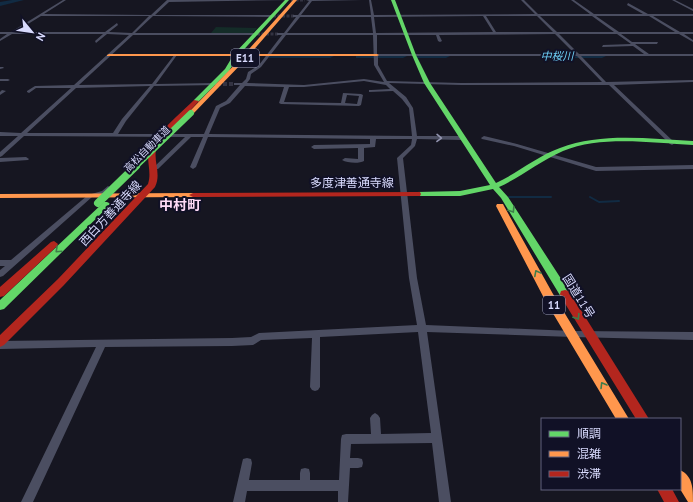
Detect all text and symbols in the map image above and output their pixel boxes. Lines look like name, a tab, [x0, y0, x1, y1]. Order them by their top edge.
north arrow	[12, 12, 52, 52]
text: N	[33, 30, 49, 43]
road number: E11	[231, 49, 259, 67]
water label: 中桜川	[541, 49, 574, 63]
street label: 高松自動車道	[121, 123, 173, 175]
one-way arrow	[436, 134, 442, 142]
street label: 多度津善通寺線	[310, 175, 394, 190]
street label: 西白方善通寺線	[76, 177, 144, 249]
district label: 中村町	[159, 196, 201, 214]
one-way arrow	[507, 206, 514, 213]
one-way arrow	[56, 246, 63, 253]
one-way arrow	[534, 270, 542, 278]
street label: 国道11号	[560, 271, 598, 321]
road number: 11	[543, 296, 565, 314]
one-way arrow	[573, 313, 580, 320]
one-way arrow	[600, 382, 608, 389]
legend	[541, 418, 681, 490]
text: 順調	[577, 426, 601, 441]
text: 混雑	[577, 446, 601, 461]
text: 渋滞	[577, 466, 601, 481]

